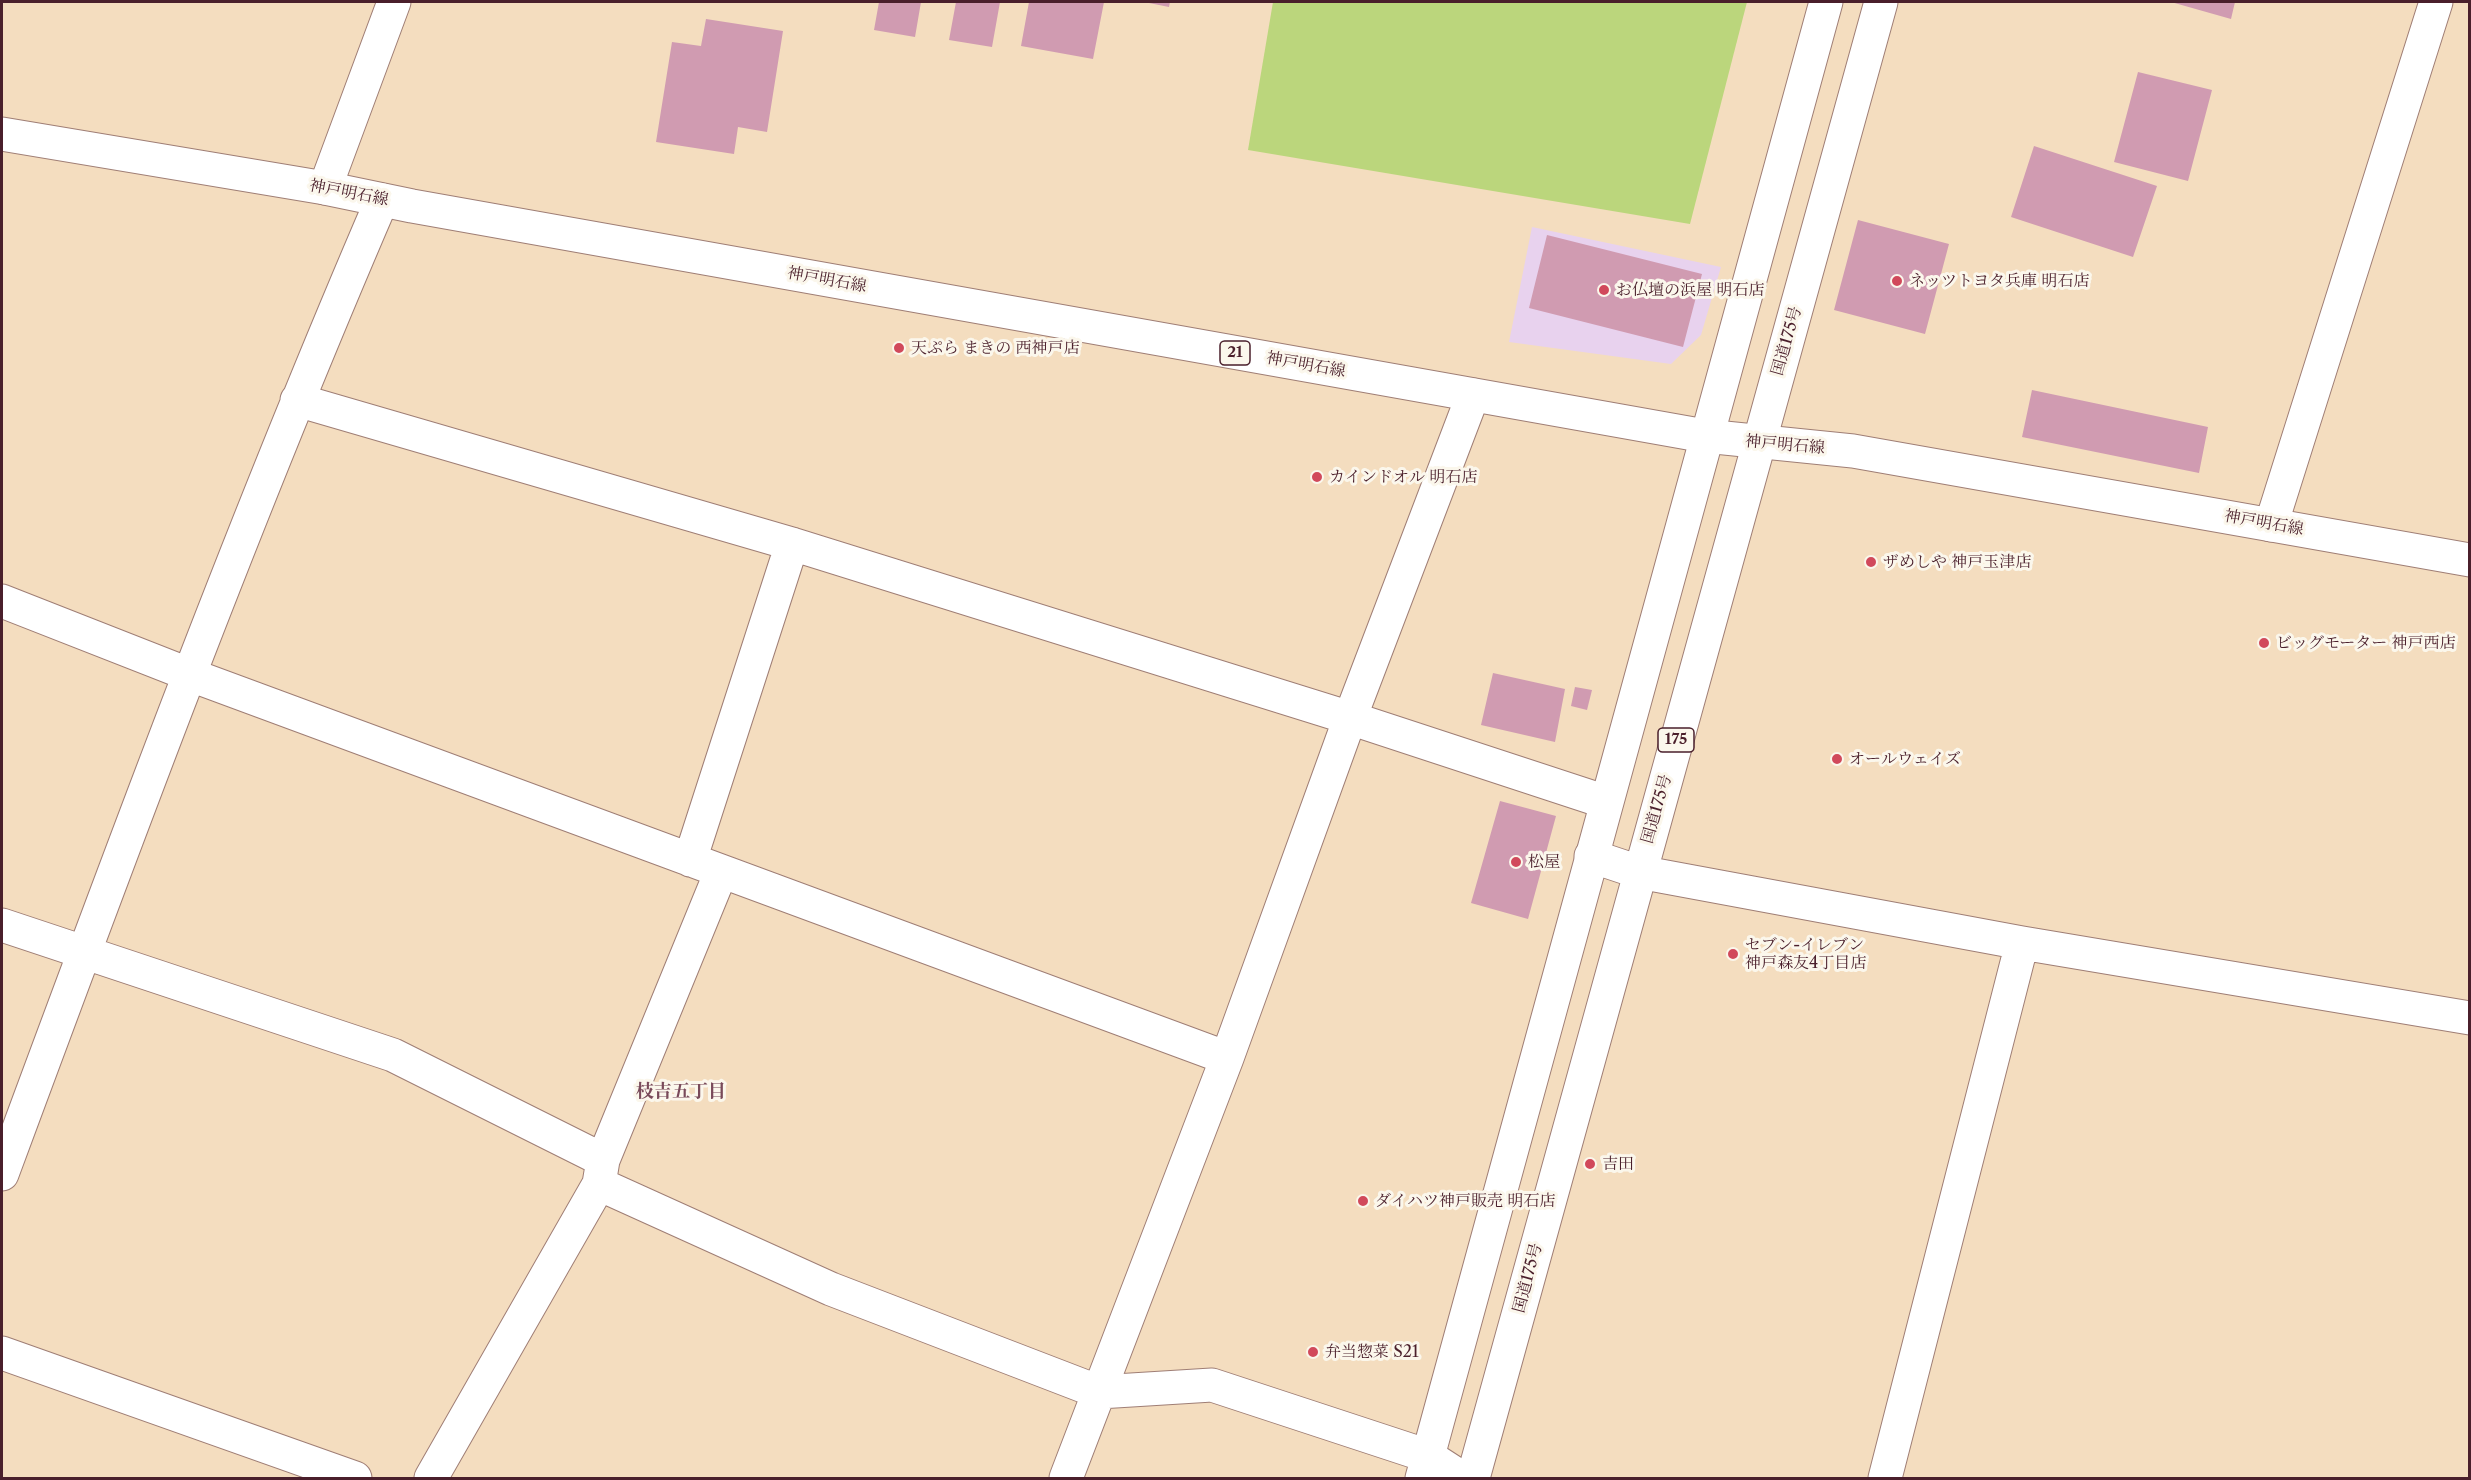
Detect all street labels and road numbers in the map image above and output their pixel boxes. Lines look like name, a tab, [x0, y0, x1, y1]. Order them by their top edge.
street label: 神戸明石線	[308, 176, 390, 210]
street label: 神戸明石線	[786, 264, 868, 296]
street label: 国道175号	[1768, 304, 1806, 378]
road number: 21	[1220, 341, 1250, 365]
street label: 神戸明石線	[1265, 349, 1347, 381]
street label: 神戸明石線	[1744, 432, 1826, 458]
street label: 神戸明石線	[2223, 507, 2305, 539]
road number: 175	[1658, 728, 1694, 752]
street label: 国道175号	[1638, 772, 1676, 846]
street label: 国道175号	[1510, 1241, 1546, 1315]

